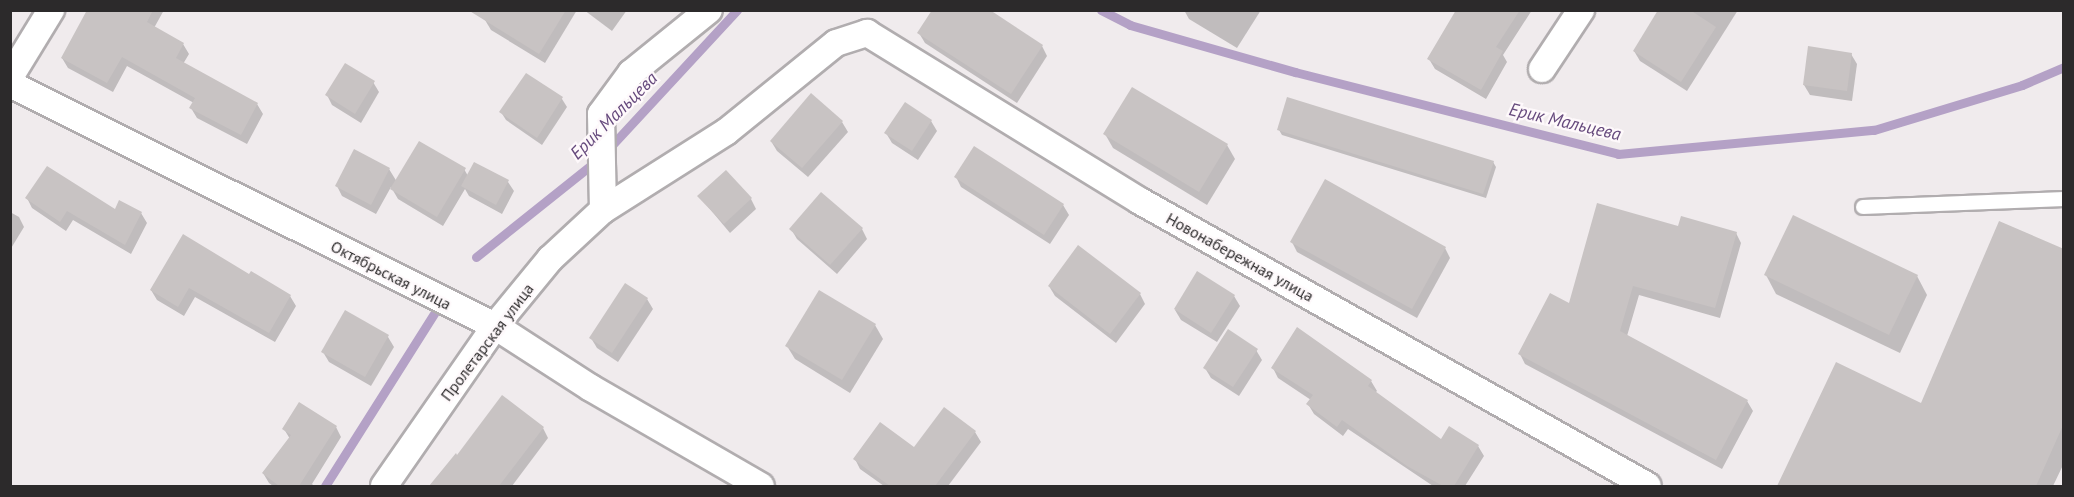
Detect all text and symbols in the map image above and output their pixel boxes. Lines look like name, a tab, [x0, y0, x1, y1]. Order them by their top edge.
water label: Ерик Мальцева	[566, 68, 662, 164]
water label: Ерик Мальцева	[1507, 99, 1623, 145]
street label: Новонабережная улица	[1163, 208, 1317, 306]
street label: Октябрьская улица	[328, 236, 454, 314]
street label: Пролетарская улица	[437, 279, 537, 405]

